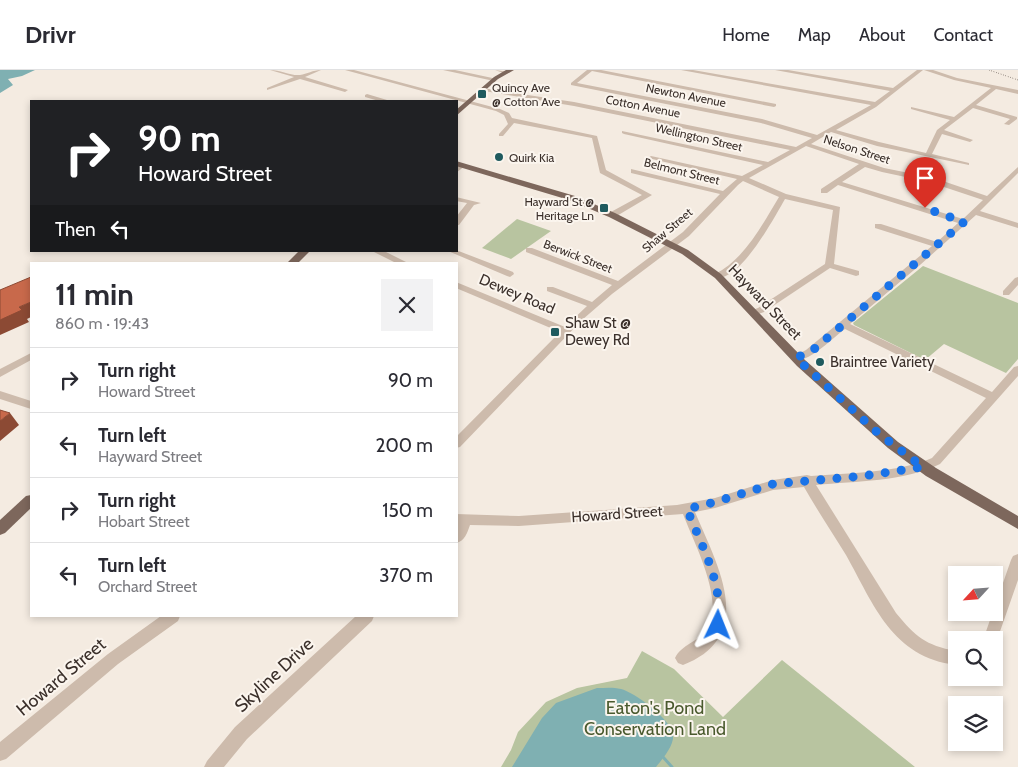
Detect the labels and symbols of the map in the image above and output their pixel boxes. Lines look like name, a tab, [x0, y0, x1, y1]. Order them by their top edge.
place label: Quincy Ave @ Cotton Ave	[492, 80, 560, 109]
street label: Newton Avenue	[645, 80, 727, 110]
marker: Quincy Ave @ Cotton Ave	[476, 88, 488, 100]
street label: Cotton Avenue	[604, 91, 682, 121]
street label: Wellington Street	[654, 120, 744, 154]
street label: Nelson Street	[822, 131, 892, 167]
place label: Quirk Kia	[509, 150, 555, 165]
marker: Quirk Kia	[493, 151, 505, 163]
street label: Belmont Street	[643, 154, 721, 188]
pin	[904, 157, 946, 208]
place label: Hayward St @ Heritage Ln	[524, 194, 594, 223]
marker: Hayward St @ Heritage Ln	[598, 202, 610, 214]
street label: Shaw Street	[639, 205, 695, 255]
street label: Berwick Street	[541, 236, 615, 276]
street label: Hayward Street	[725, 261, 805, 343]
street label: Dewey Road	[476, 270, 558, 318]
place label: Shaw St @ Dewey Rd	[565, 314, 631, 349]
marker: Shaw St @ Dewey Rd	[549, 326, 561, 338]
place label: Braintree Variety	[830, 353, 935, 371]
marker: Braintree Variety	[814, 356, 826, 368]
street label: Howard Street	[571, 502, 663, 526]
north arrow	[948, 566, 1002, 621]
position arrow	[691, 598, 743, 650]
street label: Howard Street	[12, 633, 110, 721]
street label: Skyline Drive	[230, 633, 318, 717]
park label: Eaton's Pond Conservation Land	[584, 697, 726, 740]

